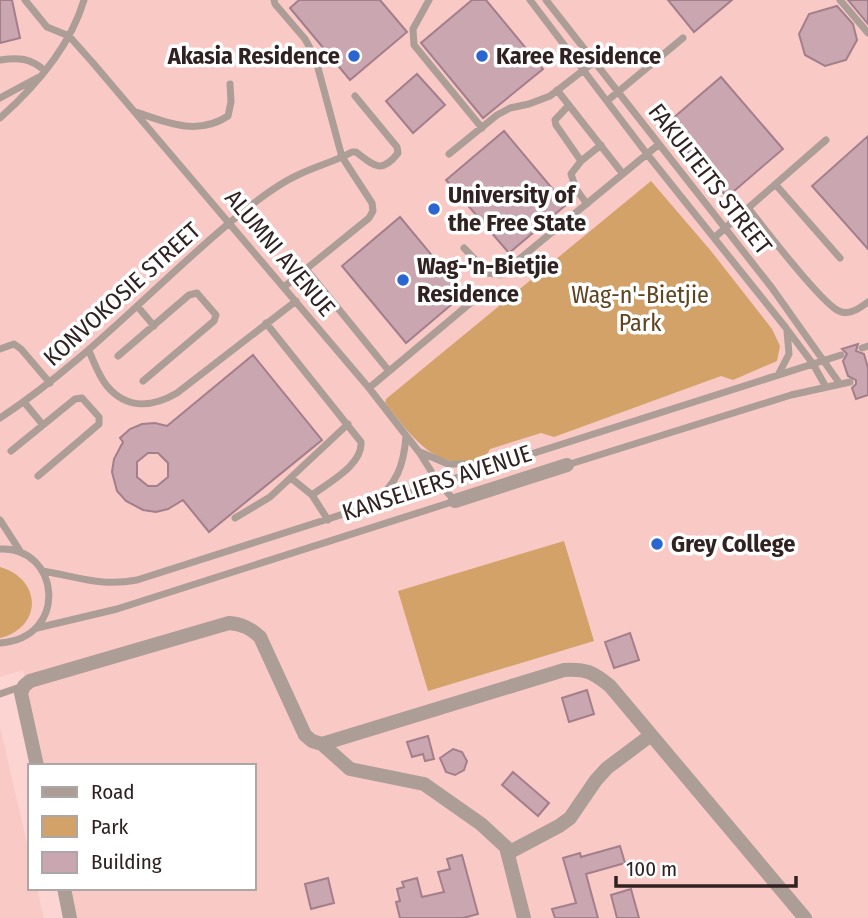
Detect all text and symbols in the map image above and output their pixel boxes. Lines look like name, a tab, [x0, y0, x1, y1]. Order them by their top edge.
place label: Akasia Residence	[167, 42, 340, 70]
place label: Karee Residence	[496, 42, 661, 70]
marker: Akasia Residence	[346, 48, 362, 64]
marker: Karee Residence	[474, 48, 490, 64]
street label: FAKULTEITS STREET	[643, 98, 777, 260]
place label: University of the Free State	[448, 181, 586, 237]
street label: ALUMNI AVENUE	[219, 184, 341, 322]
marker: University of the Free State	[426, 201, 442, 217]
street label: KONVOKOSIE STREET	[38, 216, 206, 372]
place label: Wag-'n-Bietjie Residence	[417, 252, 559, 308]
marker: Wag-'n-Bietjie Residence	[395, 272, 411, 288]
park label: Wag-n'-Bietjie Park	[571, 281, 709, 337]
street label: KANSELIERS AVENUE	[339, 439, 535, 527]
place label: Grey College	[671, 530, 795, 558]
marker: Grey College	[649, 536, 665, 552]
legend	[28, 764, 256, 890]
text: Road	[91, 779, 135, 805]
text: Park	[91, 814, 129, 840]
scale bar	[616, 844, 796, 888]
text: Building	[91, 849, 162, 875]
text: 100 m	[626, 856, 677, 882]

